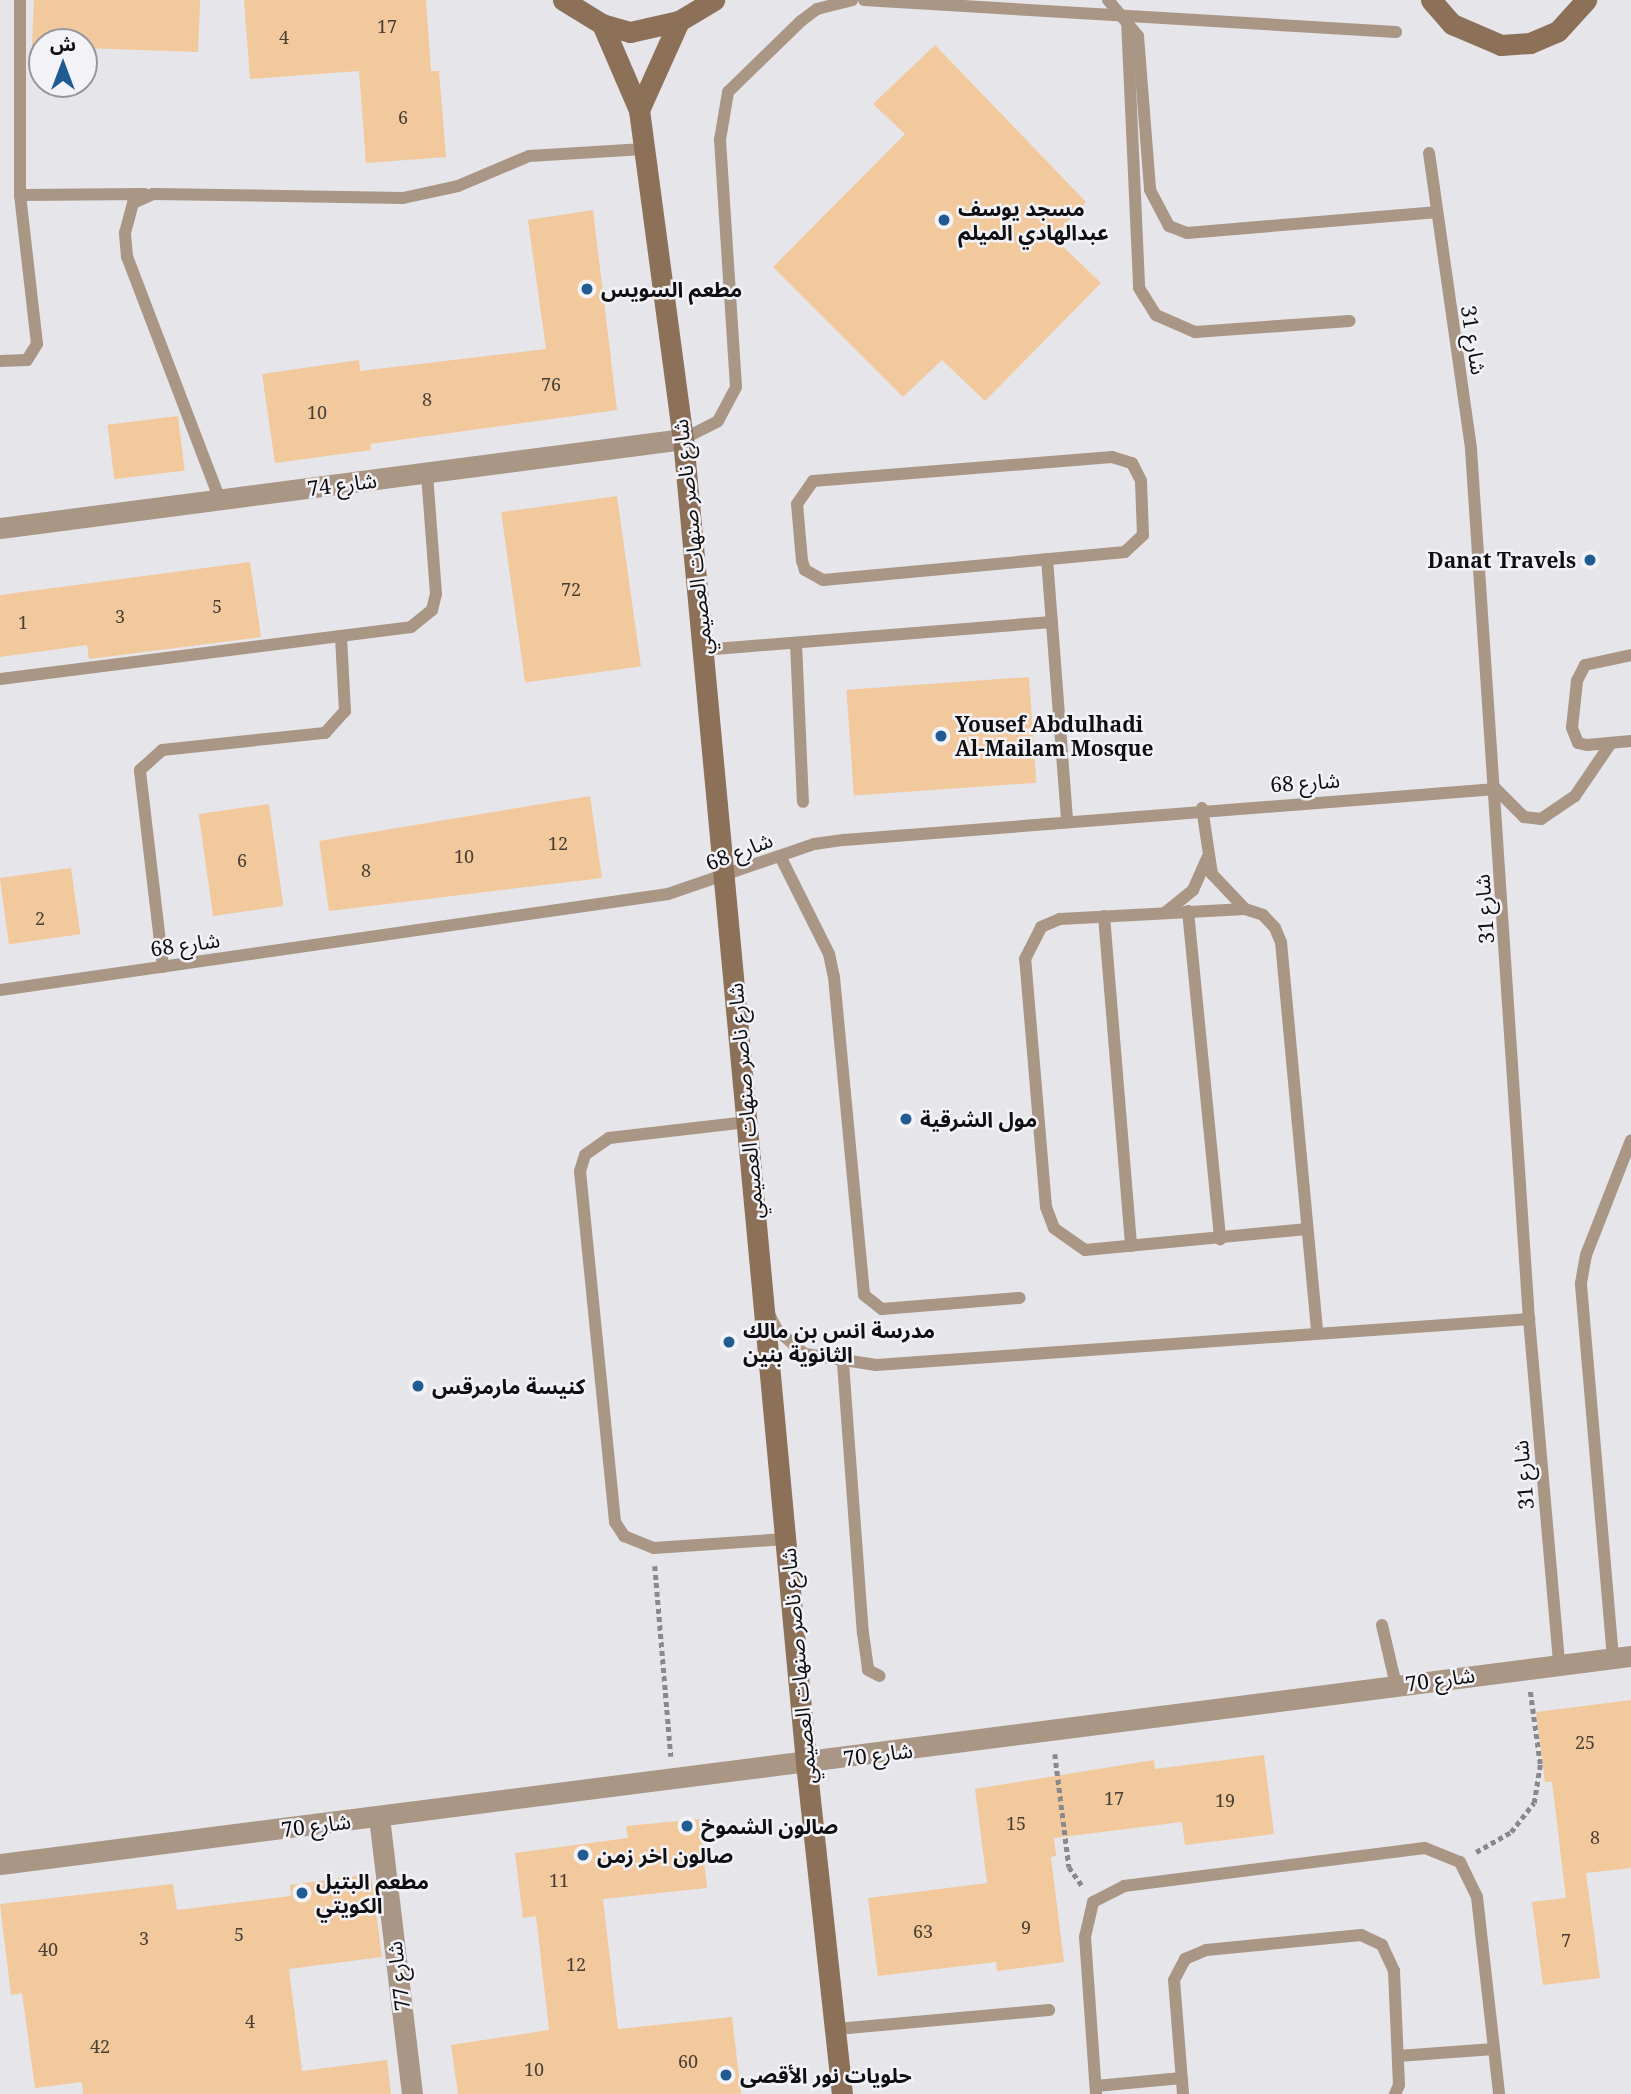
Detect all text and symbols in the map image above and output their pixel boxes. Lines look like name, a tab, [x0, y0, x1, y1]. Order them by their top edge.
house number: 17	[377, 15, 397, 37]
house number: 4	[279, 26, 289, 48]
north arrow	[28, 28, 98, 98]
text: ش	[50, 31, 76, 57]
house number: 6	[398, 106, 408, 128]
place label: مسجد يوسف عبدالهادي الميلم	[958, 195, 1109, 245]
marker: مسجد يوسف عبدالهادي الميلم	[936, 212, 952, 228]
place label: مطعم السويس	[601, 276, 742, 302]
marker: مطعم السويس	[579, 281, 595, 297]
street label: شارع 31	[1456, 304, 1492, 376]
house number: 76	[541, 373, 561, 395]
house number: 8	[422, 388, 432, 410]
house number: 10	[307, 401, 327, 423]
street label: شارع ناصر صنهات العصيمي	[667, 418, 717, 656]
street label: شارع 74	[306, 467, 378, 501]
place label: Danat Travels	[1428, 547, 1576, 573]
marker: Danat Travels	[1582, 552, 1598, 568]
house number: 72	[561, 578, 581, 600]
house number: 5	[212, 595, 222, 617]
house number: 3	[115, 605, 125, 627]
house number: 1	[18, 611, 28, 633]
place label: Yousef Abdulhadi Al-Mailam Mosque	[955, 711, 1153, 761]
marker: Yousef Abdulhadi Al-Mailam Mosque	[933, 728, 949, 744]
street label: شارع 68	[1269, 767, 1341, 797]
street label: شارع 68	[702, 827, 776, 875]
house number: 12	[548, 832, 568, 854]
house number: 10	[454, 845, 474, 867]
house number: 6	[237, 849, 247, 871]
house number: 8	[361, 859, 371, 881]
street label: شارع 31	[1469, 873, 1499, 945]
house number: 2	[35, 907, 45, 929]
street label: شارع 68	[149, 927, 221, 961]
street label: شارع ناصر صنهات العصيمي	[722, 982, 768, 1220]
place label: مول الشرقية	[920, 1106, 1037, 1132]
marker: مول الشرقية	[898, 1111, 914, 1127]
place label: مدرسة انس بن مالك الثانوية بنين	[743, 1317, 935, 1367]
marker: مدرسة انس بن مالك الثانوية بنين	[721, 1334, 737, 1350]
place label: كنيسة مارمرقس	[432, 1373, 585, 1399]
marker: كنيسة مارمرقس	[410, 1378, 426, 1394]
street label: شارع 31	[1507, 1439, 1539, 1511]
street label: شارع ناصر صنهات العصيمي	[775, 1547, 821, 1785]
street label: شارع 70	[1404, 1662, 1476, 1696]
house number: 25	[1575, 1731, 1595, 1753]
street label: شارع 70	[842, 1737, 914, 1771]
house number: 17	[1104, 1787, 1124, 1809]
house number: 19	[1215, 1789, 1235, 1811]
street label: شارع 70	[280, 1808, 352, 1842]
house number: 15	[1006, 1812, 1026, 1834]
place label: صالون الشموخ	[701, 1813, 838, 1839]
marker: صالون الشموخ	[679, 1818, 695, 1834]
house number: 8	[1590, 1826, 1600, 1848]
place label: صالون اخر زمن	[597, 1842, 733, 1868]
marker: صالون اخر زمن	[575, 1847, 591, 1863]
place label: مطعم البتيل الكويتي	[316, 1868, 429, 1918]
house number: 11	[549, 1869, 569, 1891]
marker: مطعم البتيل الكويتي	[294, 1885, 310, 1901]
house number: 9	[1021, 1916, 1031, 1938]
house number: 63	[913, 1920, 933, 1942]
house number: 5	[234, 1923, 244, 1945]
house number: 3	[139, 1927, 149, 1949]
house number: 7	[1561, 1929, 1571, 1951]
house number: 40	[38, 1938, 58, 1960]
street label: شارع 77	[381, 1940, 415, 2012]
house number: 12	[566, 1953, 586, 1975]
house number: 4	[245, 2010, 255, 2032]
house number: 42	[90, 2035, 110, 2057]
house number: 60	[678, 2050, 698, 2072]
house number: 10	[524, 2058, 544, 2080]
place label: حلويات نور الأقصى	[740, 2062, 912, 2088]
marker: حلويات نور الأقصى	[718, 2067, 734, 2083]

